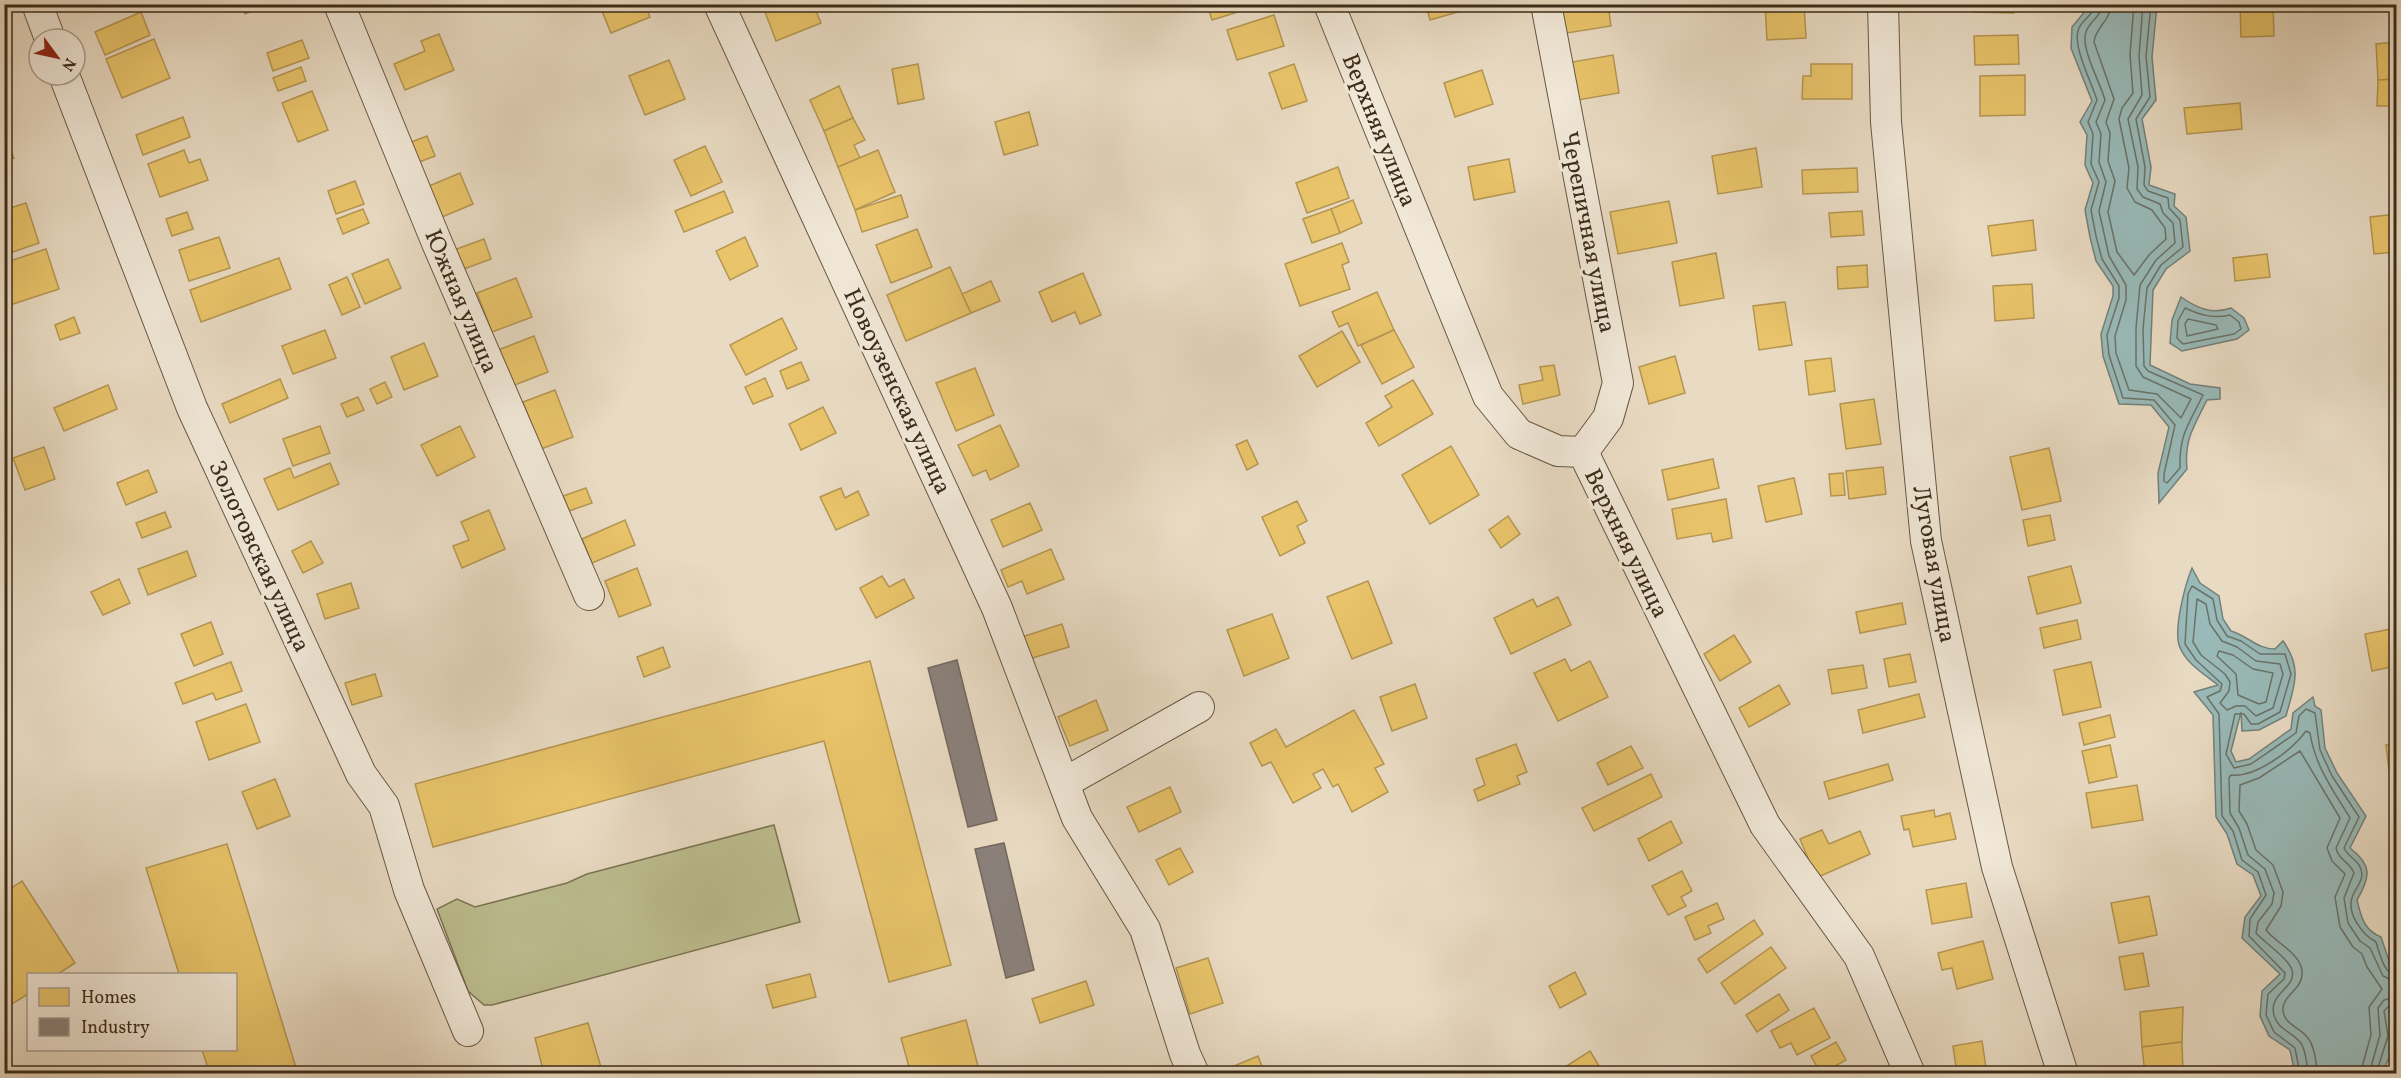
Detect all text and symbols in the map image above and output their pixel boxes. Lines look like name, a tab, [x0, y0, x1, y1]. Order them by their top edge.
north arrow	[27, 27, 87, 87]
street label: Верхняя улица	[1332, 49, 1424, 213]
text: N	[55, 53, 80, 75]
street label: Черепичная улица	[1551, 129, 1623, 336]
street label: Южная улица	[415, 225, 506, 379]
street label: Новоузенская улица	[833, 283, 959, 500]
street label: Золотовская улица	[199, 455, 318, 658]
street label: Верхняя улица	[1574, 463, 1676, 624]
street label: Луговая улица	[1902, 483, 1964, 646]
legend	[27, 973, 237, 1051]
text: Homes	[81, 986, 136, 1011]
text: Industry	[81, 1016, 150, 1041]

